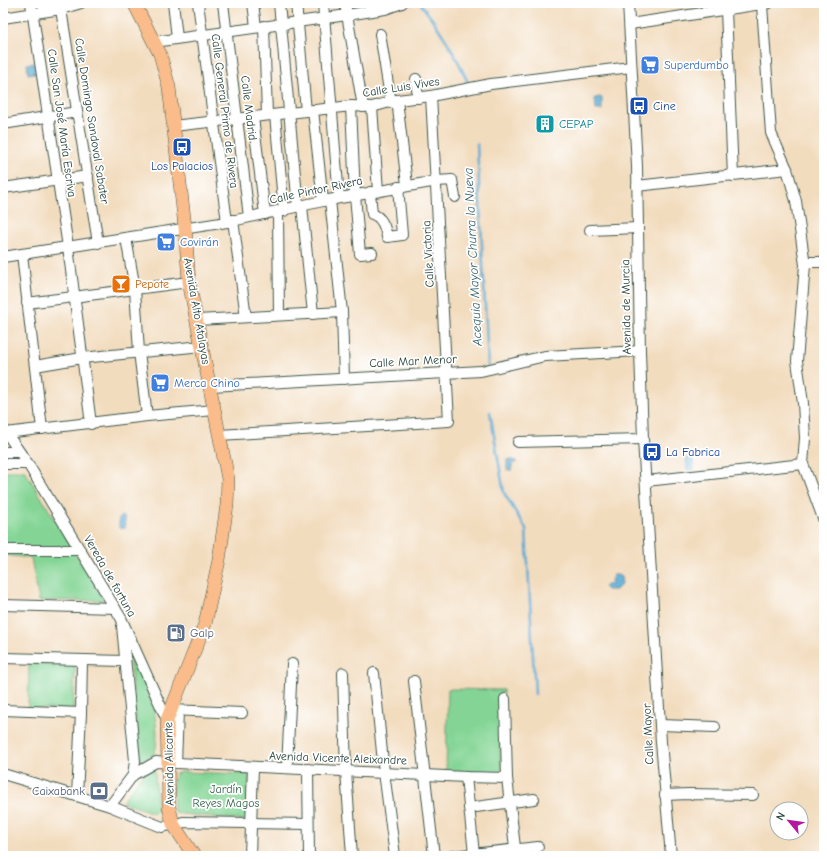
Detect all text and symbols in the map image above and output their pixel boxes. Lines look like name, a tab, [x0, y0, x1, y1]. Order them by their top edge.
street label: Calle General Primo de Rivera	[209, 33, 241, 189]
street label: Calle Domingo Sandoval Sabater	[72, 37, 112, 205]
street label: Calle San José María Escriva	[45, 48, 79, 198]
supermarket icon: Superdumbo	[639, 54, 661, 76]
place label: Superdumbo	[664, 58, 729, 72]
street label: Calle Luis Vives	[362, 74, 440, 100]
street label: Calle Madrid	[238, 75, 260, 141]
bus stop icon: Cine	[628, 95, 650, 117]
place label: Cine	[653, 99, 676, 113]
building icon: CEPAP	[534, 113, 556, 135]
place label: CEPAP	[559, 117, 594, 131]
bus stop icon: Los Palacios	[171, 136, 193, 158]
place label: Los Palacios	[151, 159, 213, 173]
water label: Acequia Mayor Churra la Nueva	[460, 167, 485, 347]
street label: Calle Pintor Rivera	[268, 173, 364, 207]
street label: Calle Victoria	[419, 220, 437, 288]
supermarket icon: Covirán	[155, 231, 177, 253]
place label: Covirán	[180, 235, 219, 249]
street label: Avenida Alto Atalayas	[181, 257, 213, 365]
street label: Avenida de Murcia	[618, 259, 634, 355]
bar icon: Pepote	[110, 273, 132, 295]
place label: Pepote	[135, 277, 169, 291]
street label: Calle Mar Menor	[369, 352, 457, 370]
supermarket icon: Merca Chino	[149, 372, 171, 394]
place label: Merca Chino	[174, 376, 240, 390]
bus stop icon: La Fabrica	[641, 441, 663, 463]
place label: La Fabrica	[666, 445, 720, 459]
street label: Vereda de fortuna	[81, 533, 139, 619]
fuel station icon: Galp	[165, 622, 187, 644]
place label: Galp	[190, 626, 214, 640]
street label: Calle Mayor	[639, 703, 657, 765]
street label: Avenida Alicante	[161, 722, 177, 806]
street label: Avenida Vicente Aleixandre	[269, 749, 407, 767]
bank icon: Caixabank	[88, 780, 110, 802]
park label: Jardín Reyes Magos	[192, 782, 260, 810]
place label: Caixabank	[32, 784, 85, 798]
north arrow	[769, 801, 809, 841]
text: N	[773, 810, 788, 823]

